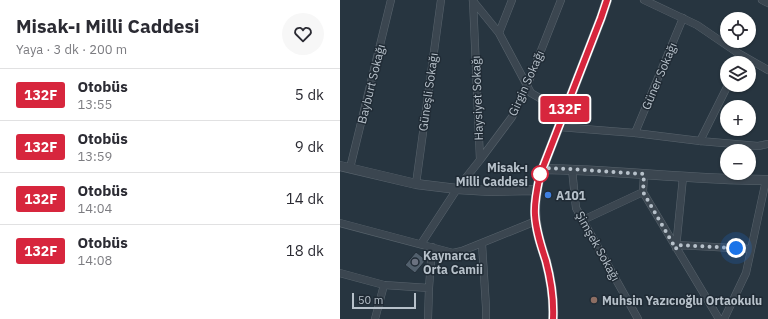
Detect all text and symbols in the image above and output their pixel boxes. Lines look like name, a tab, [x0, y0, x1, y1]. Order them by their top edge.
map controls	[720, 12, 756, 180]
button: locate	[720, 12, 756, 48]
button: heart	[282, 13, 324, 55]
text: Misak-ı Milli Caddesi	[16, 14, 200, 38]
street label: Güner Sokağı	[638, 40, 680, 112]
text: Yaya · 3 dk · 200 m	[16, 41, 127, 58]
street label: Bayburt Sokağı	[354, 43, 388, 125]
street label: Girgin Sokağı	[505, 48, 547, 118]
street label: Güneşli Sokağı	[415, 52, 441, 132]
street label: Haysiyet Sokağı	[468, 55, 486, 141]
button: layers	[720, 56, 756, 92]
text: Otobüs	[77, 77, 128, 96]
text: 5 dk	[295, 85, 324, 104]
text: 132F	[24, 86, 57, 104]
text: 13:55	[77, 96, 112, 113]
line badge: 132F	[537, 96, 593, 122]
text: 132F	[548, 100, 582, 118]
button: +	[720, 100, 756, 136]
text: Otobüs	[77, 129, 128, 148]
text: 9 dk	[295, 137, 324, 156]
text: 132F	[24, 138, 57, 156]
button: −	[720, 144, 756, 180]
text: 13:59	[77, 148, 112, 165]
place label: Misak-ı Milli Caddesi	[456, 160, 528, 189]
marker: Misak-ı Milli Caddesi	[531, 165, 549, 183]
text: Otobüs	[77, 181, 128, 200]
place label: A101	[556, 188, 586, 203]
text: 14 dk	[286, 189, 324, 208]
text: 132F	[24, 190, 57, 208]
marker: A101	[543, 190, 553, 200]
text: 14:04	[77, 200, 112, 217]
street label: Şimşek Sokağı	[573, 208, 623, 284]
text: Otobüs	[77, 233, 128, 252]
your location	[726, 238, 746, 258]
text: 18 dk	[286, 241, 324, 260]
text: 132F	[24, 242, 57, 260]
place label: Kaynarca Orta Camii	[423, 248, 483, 277]
text: 14:08	[77, 252, 112, 269]
marker: Kaynarca Orta Camii	[410, 257, 420, 267]
scale bar	[352, 291, 416, 310]
text: 50 m	[358, 293, 383, 307]
place label: Muhsin Yazıcıoğlu Ortaokulu	[602, 293, 762, 308]
marker: Muhsin Yazıcıoğlu Ortaokulu	[589, 295, 599, 305]

